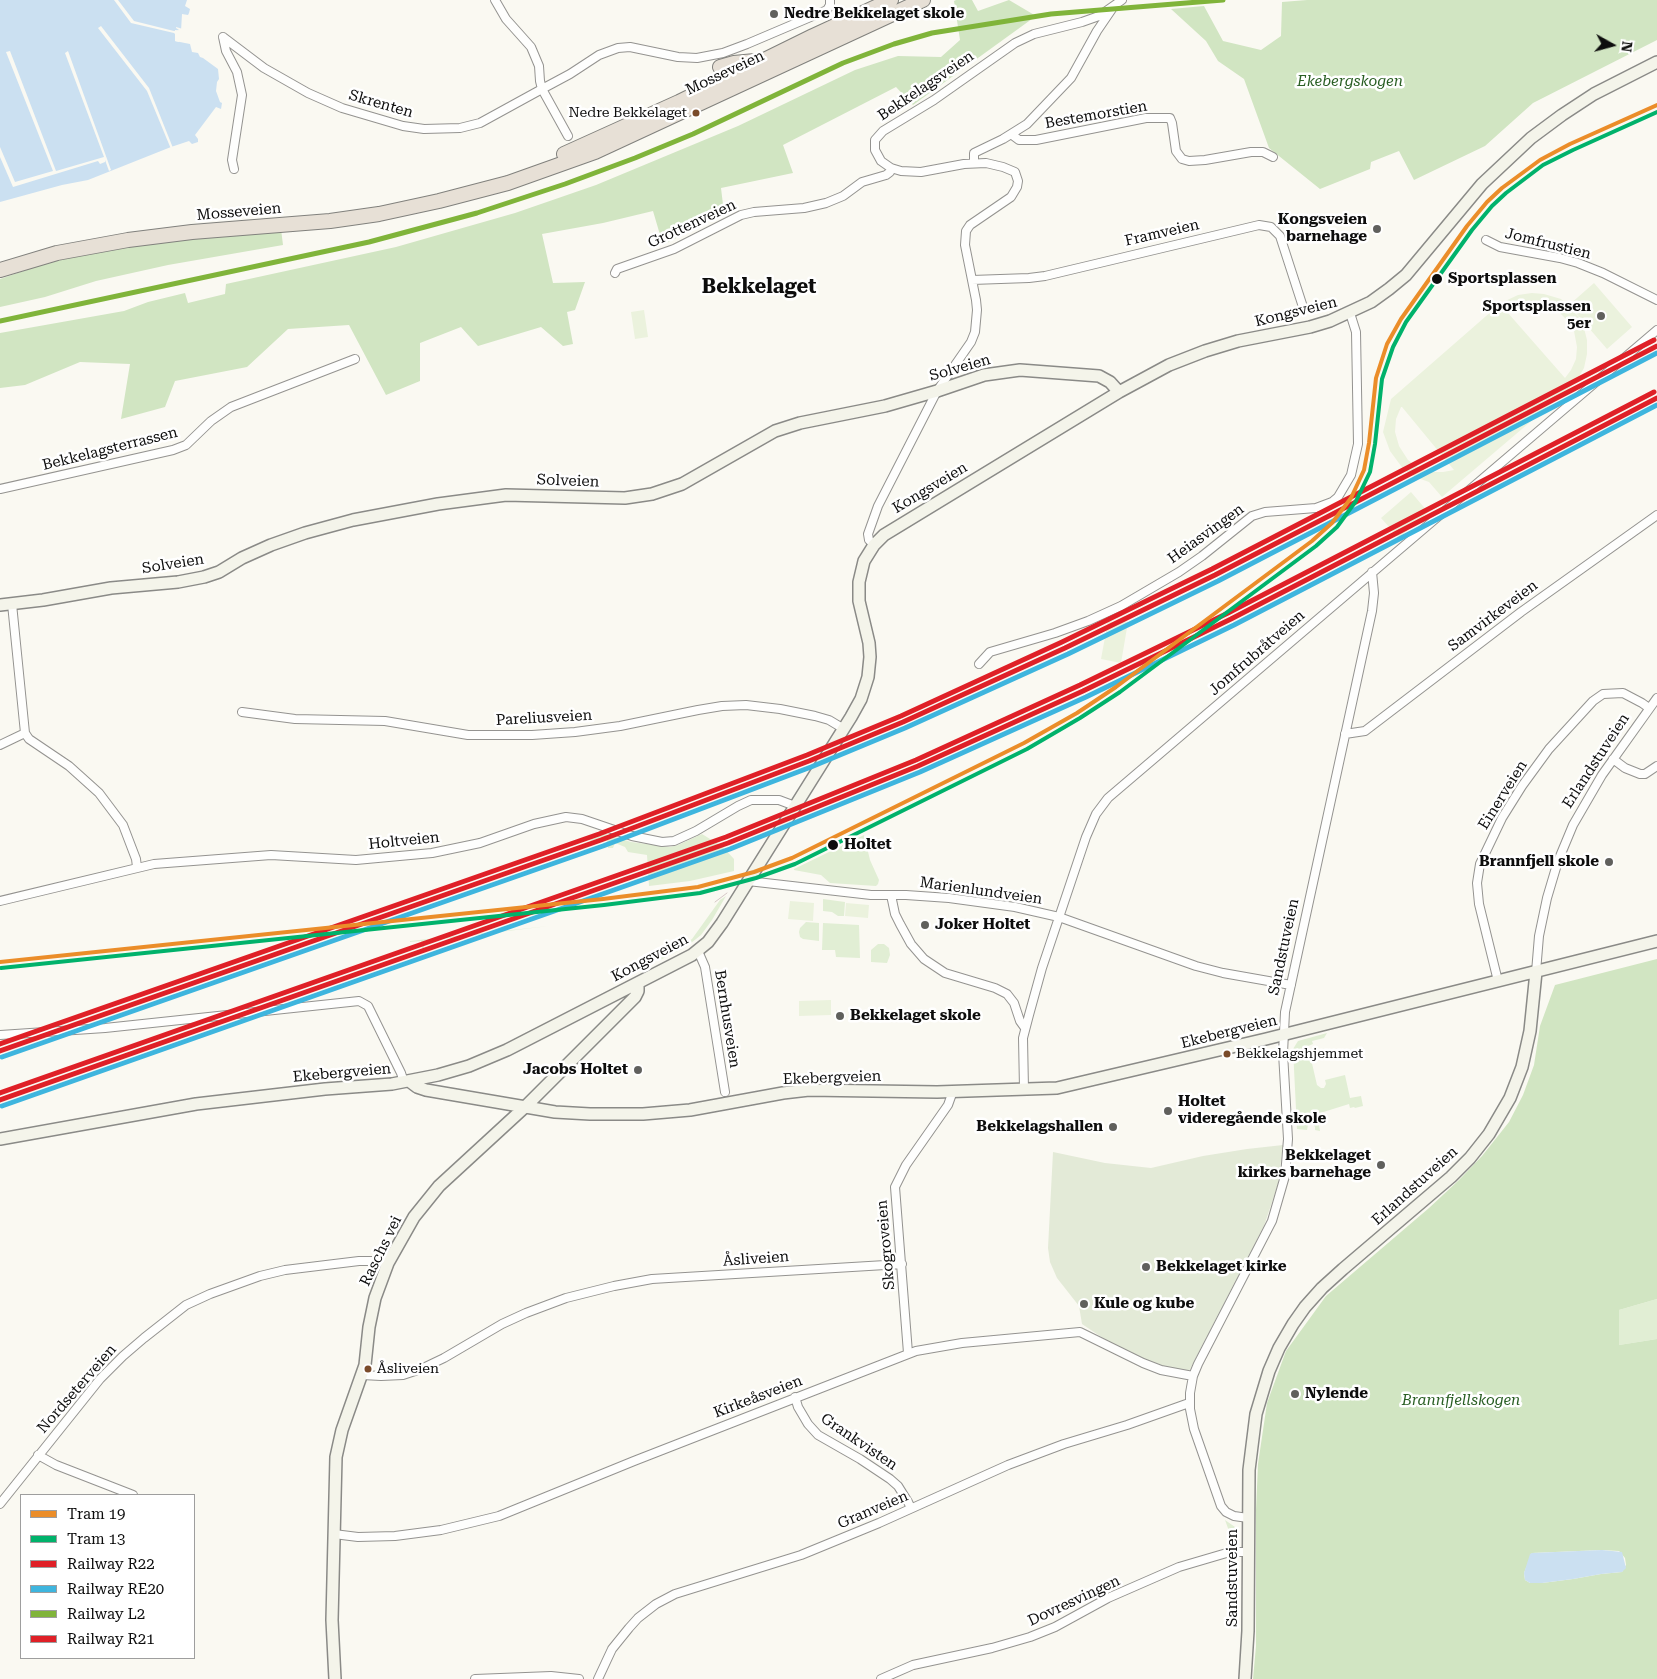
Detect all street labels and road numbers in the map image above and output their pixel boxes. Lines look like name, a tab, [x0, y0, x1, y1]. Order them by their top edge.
street label: Mosseveien	[683, 47, 767, 99]
street label: Bekkelagsveien	[875, 47, 977, 125]
street label: Skrenten	[347, 86, 415, 122]
street label: Bestemorstien	[1043, 97, 1149, 133]
street label: Grottenveien	[645, 196, 739, 252]
street label: Mosseveien	[196, 199, 282, 225]
street label: Framveien	[1123, 216, 1201, 250]
street label: Jomfrustien	[1503, 225, 1593, 263]
street label: Kongsveien	[1253, 293, 1339, 331]
street label: Solveien	[927, 351, 993, 385]
street label: Bekkelagsterrassen	[40, 423, 180, 475]
street label: Kongsveien	[889, 459, 971, 517]
street label: Solveien	[536, 471, 600, 491]
street label: Heiasvingen	[1164, 500, 1248, 568]
street label: Solveien	[141, 550, 205, 578]
street label: Samvirkeveien	[1445, 577, 1541, 655]
street label: Jomfrubråtveien	[1205, 606, 1309, 700]
street label: Pareliusveien	[495, 706, 593, 730]
street label: Erlandstuveien	[1559, 710, 1633, 812]
street label: Einerveien	[1475, 757, 1531, 833]
street label: Holtveien	[368, 828, 440, 854]
street label: Marienlundveien	[919, 873, 1043, 909]
street label: Sandstuveien	[1265, 897, 1303, 997]
street label: Kongsveien	[609, 930, 691, 986]
street label: Bernhusveien	[710, 969, 744, 1069]
street label: Ekebergveien	[1179, 1011, 1279, 1053]
street label: Ekebergveien	[292, 1060, 392, 1086]
street label: Ekebergveien	[782, 1067, 882, 1089]
street label: Erlandstuveien	[1368, 1143, 1462, 1229]
street label: Skogroveien	[873, 1199, 899, 1291]
street label: Raschs vei	[356, 1213, 406, 1289]
street label: Åsliveien	[722, 1248, 790, 1270]
street label: Nordseterveien	[34, 1341, 120, 1437]
street label: Kirkeåsveien	[711, 1372, 805, 1422]
street label: Grankvisten	[817, 1410, 901, 1474]
street label: Granveien	[835, 1487, 911, 1533]
street label: Sandstuveien	[1224, 1529, 1242, 1627]
street label: Dovresvingen	[1025, 1572, 1123, 1630]

